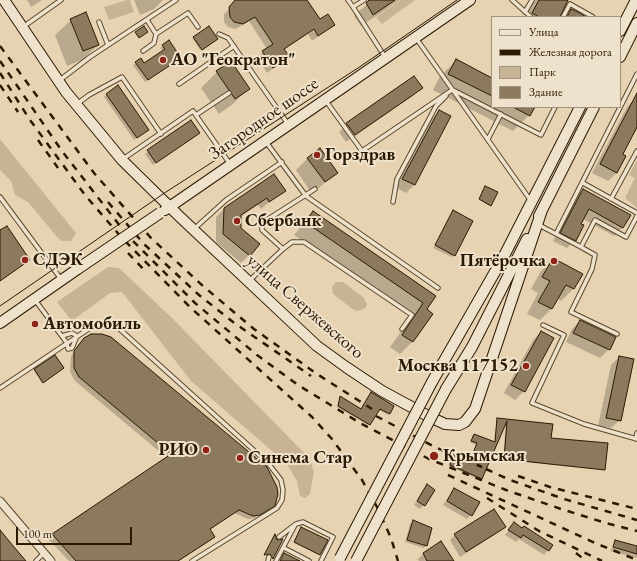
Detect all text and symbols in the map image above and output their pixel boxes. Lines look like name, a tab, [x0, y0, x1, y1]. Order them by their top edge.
legend	[491, 16, 621, 108]
text: Улица	[529, 24, 559, 40]
text: Железная дорога	[529, 44, 612, 60]
place label: АО "Геократон"	[171, 49, 295, 71]
marker: АО "Геократон"	[158, 55, 168, 65]
text: Парк	[529, 64, 556, 80]
street label: Загородное шоссе	[205, 73, 323, 165]
text: Здание	[529, 84, 563, 100]
place label: Горздрав	[325, 144, 395, 166]
marker: Горздрав	[312, 150, 322, 160]
place label: Сбербанк	[245, 210, 321, 232]
marker: Сбербанк	[232, 216, 242, 226]
place label: СДЭК	[33, 249, 83, 271]
street label: улица Свержевского	[242, 250, 368, 364]
place label: Пятёрочка	[460, 250, 546, 272]
marker: СДЭК	[20, 255, 30, 265]
marker: Пятёрочка	[549, 256, 559, 266]
place label: Автомобиль	[43, 313, 141, 335]
marker: Автомобиль	[30, 319, 40, 329]
place label: Москва 117152	[398, 355, 518, 377]
marker: Москва 117152	[521, 361, 531, 371]
place label: РИО	[159, 439, 198, 461]
marker: РИО	[201, 445, 211, 455]
place label: Крымская	[443, 445, 525, 467]
place label: Синема Стар	[248, 447, 352, 469]
marker: Крымская	[428, 450, 440, 462]
marker: Синема Стар	[235, 453, 245, 463]
scale bar	[18, 519, 134, 545]
text: 100 m	[23, 526, 52, 542]

